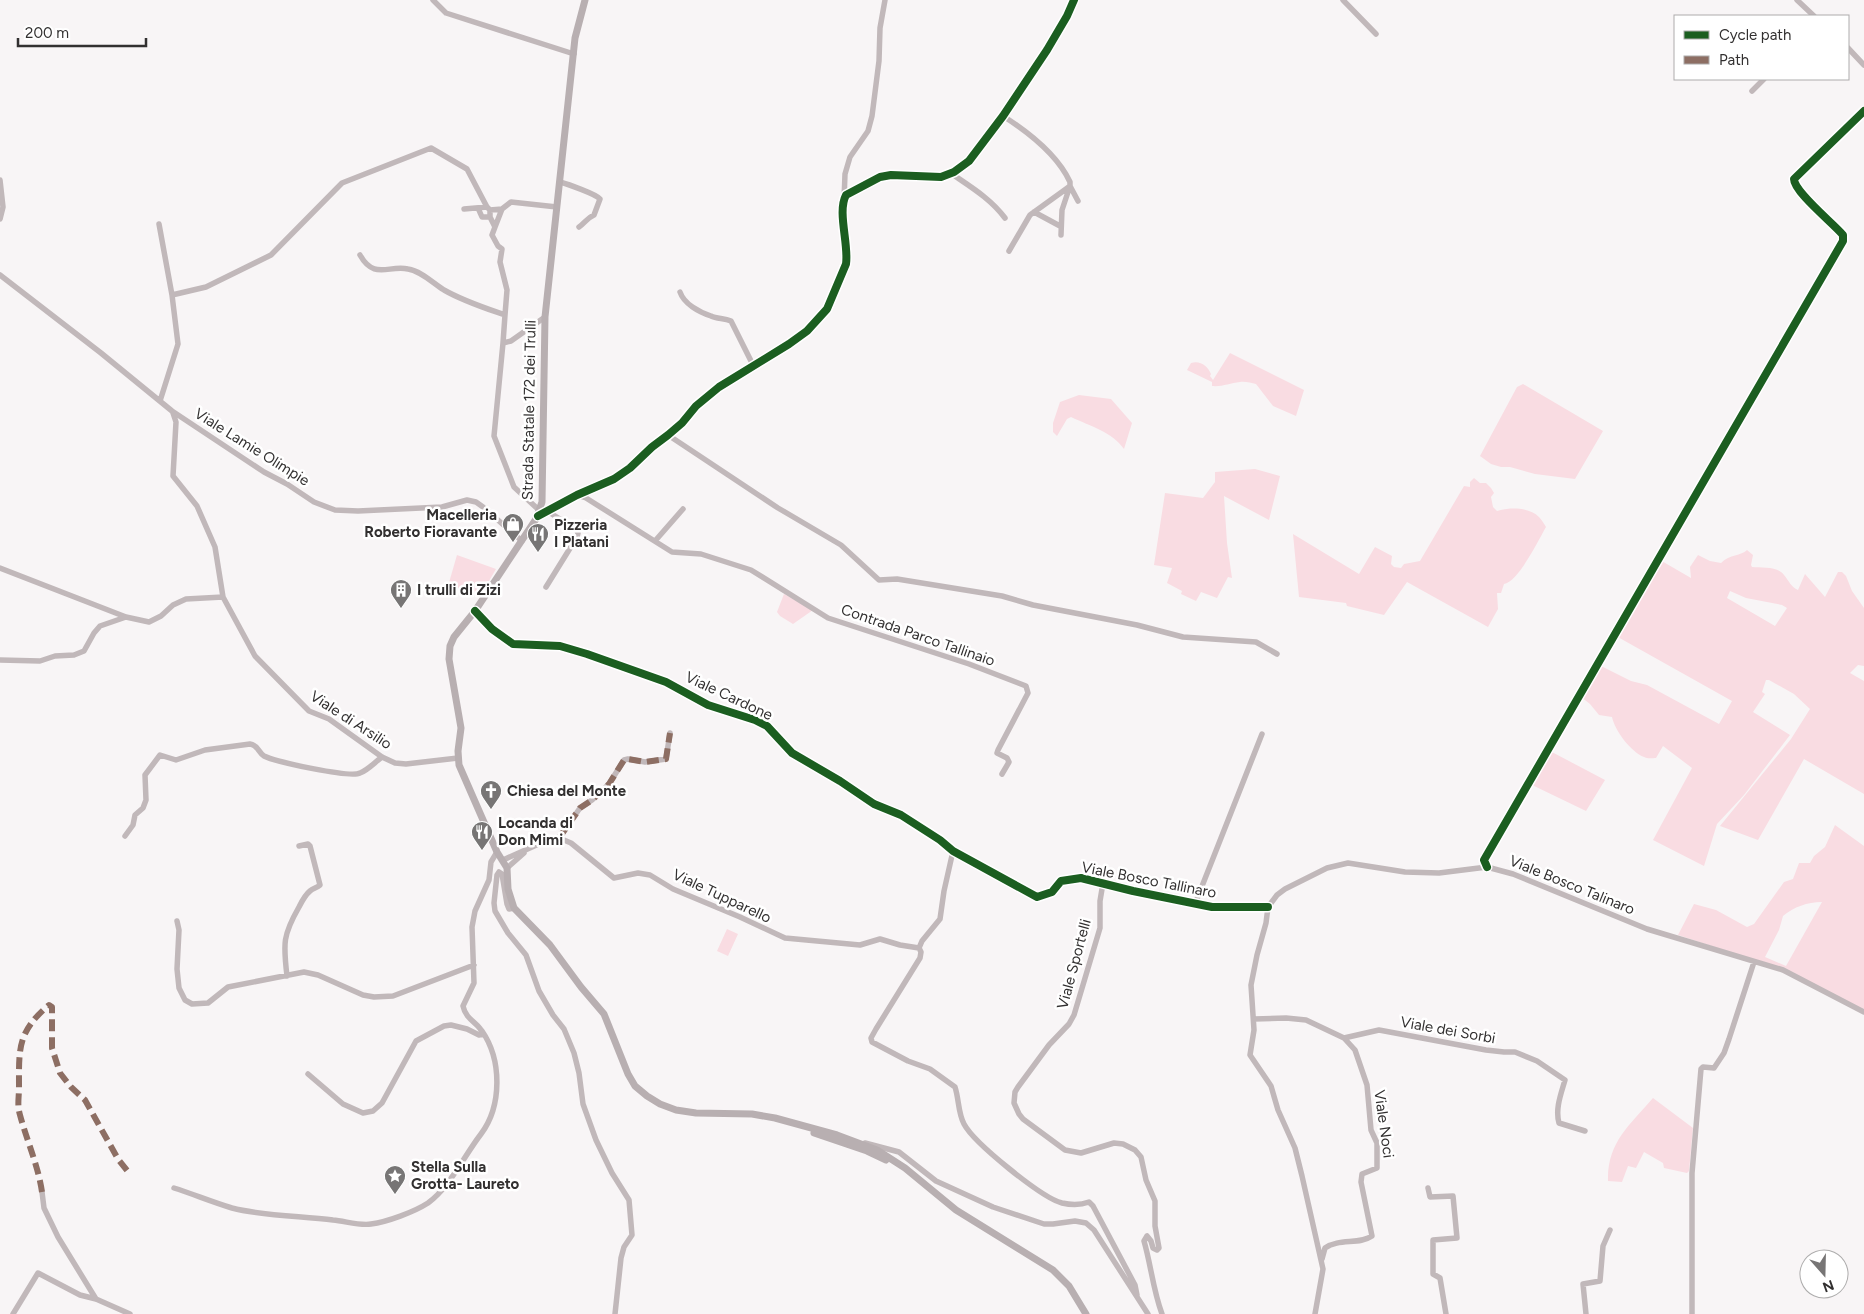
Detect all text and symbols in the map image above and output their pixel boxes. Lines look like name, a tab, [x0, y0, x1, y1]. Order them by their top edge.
scale bar	[18, 15, 145, 47]
legend	[1674, 15, 1849, 80]
text: 200 m	[25, 24, 69, 42]
text: Cycle path	[1719, 26, 1791, 44]
text: Path	[1719, 51, 1749, 69]
street label: Strada Statale 172 dei Trulli	[518, 320, 540, 500]
street label: Viale Lamie Olimpie	[191, 404, 313, 490]
place label: Macelleria Roberto Fioravante	[364, 506, 498, 541]
shop icon: Macelleria Roberto Fioravante	[501, 512, 525, 543]
place label: Pizzeria I Platani	[554, 516, 609, 551]
restaurant icon: Pizzeria I Platani	[526, 522, 550, 553]
building icon: I trulli di Zizi	[389, 578, 413, 609]
place label: I trulli di Zizi	[417, 581, 501, 599]
street label: Contrada Parco Tallinaio	[839, 600, 998, 670]
street label: Viale Cardone	[682, 668, 776, 724]
street label: Viale di Arsilio	[307, 687, 396, 753]
church icon: Chiesa del Monte	[479, 779, 503, 810]
place label: Chiesa del Monte	[507, 782, 627, 800]
place label: Locanda di Don Mimi	[498, 814, 573, 849]
restaurant icon: Locanda di Don Mimi	[470, 820, 494, 851]
street label: Viale Bosco Talinaro	[1507, 852, 1638, 918]
street label: Viale Bosco Tallinaro	[1080, 858, 1218, 902]
street label: Viale Tupparello	[670, 865, 774, 927]
street label: Viale Sportelli	[1053, 917, 1095, 1011]
street label: Viale dei Sorbi	[1399, 1013, 1497, 1047]
street label: Viale Noci	[1370, 1089, 1398, 1159]
place label: Stella Sulla Grotta- Laureto	[411, 1158, 520, 1193]
place icon: Stella Sulla Grotta- Laureto	[383, 1164, 407, 1195]
north arrow	[1799, 1249, 1849, 1299]
text: N	[1820, 1276, 1836, 1296]

